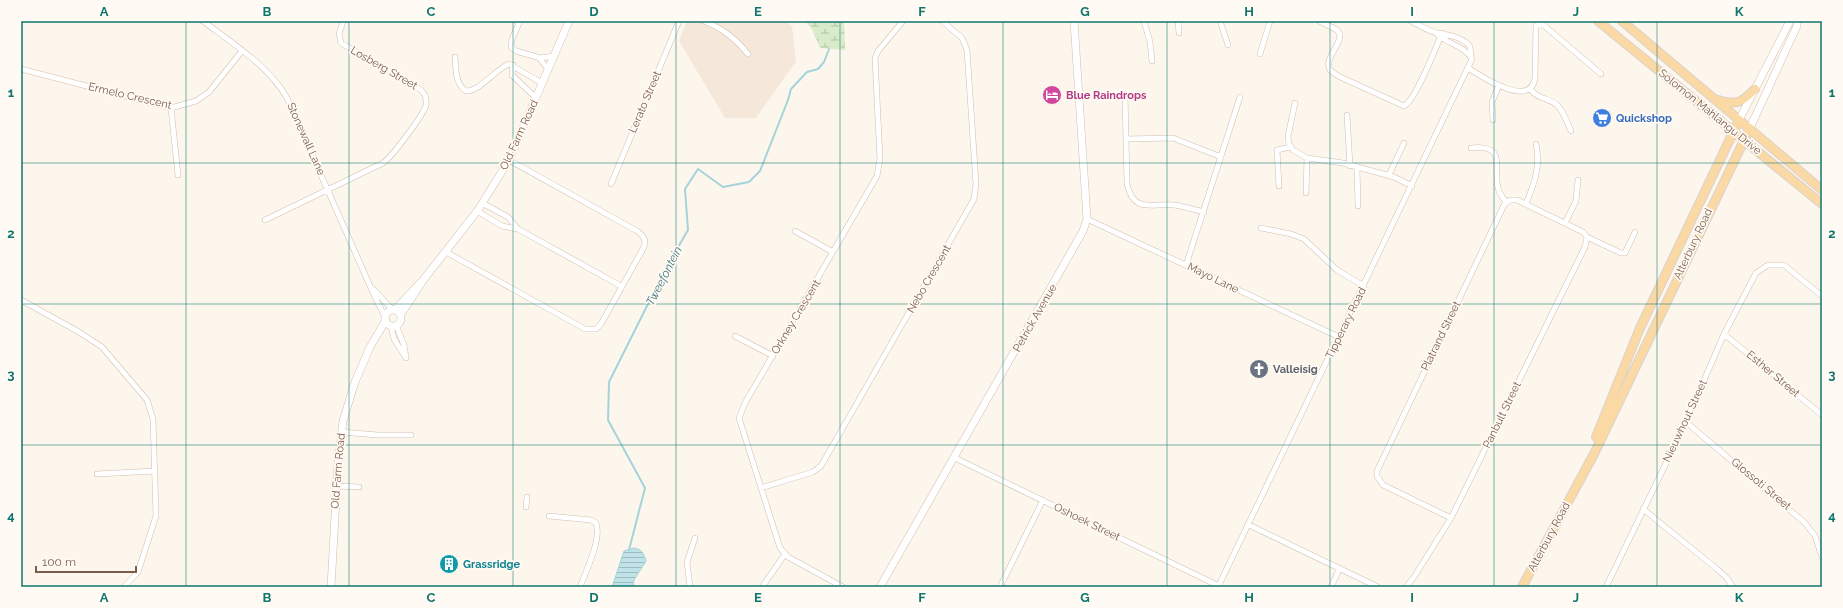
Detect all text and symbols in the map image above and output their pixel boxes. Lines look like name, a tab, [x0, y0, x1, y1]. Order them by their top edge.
text: A	[100, 4, 109, 19]
text: B	[263, 4, 272, 19]
text: C	[427, 4, 436, 19]
text: D	[589, 4, 599, 19]
text: E	[754, 4, 762, 19]
text: F	[918, 4, 926, 19]
text: G	[1080, 4, 1090, 19]
text: H	[1244, 4, 1254, 19]
text: I	[1410, 4, 1414, 19]
text: J	[1573, 4, 1579, 19]
text: K	[1735, 4, 1744, 19]
street label: Losberg Street	[348, 44, 420, 93]
street label: Solomon Mahlangu Drive	[1656, 67, 1764, 158]
street label: Lerato Street	[626, 69, 664, 135]
street label: Ermelo Crescent	[87, 80, 173, 112]
hotel icon: Blue Raindrops	[1041, 84, 1063, 106]
text: 1	[8, 85, 15, 100]
text: 1	[1829, 85, 1836, 100]
place label: Blue Raindrops	[1066, 89, 1147, 102]
street label: Old Farm Road	[497, 98, 541, 172]
street label: Stonewall Lane	[284, 101, 328, 178]
supermarket icon: Quickshop	[1591, 107, 1613, 129]
place label: Quickshop	[1616, 112, 1672, 125]
street label: Atterbury Road	[1671, 206, 1715, 282]
text: 2	[7, 226, 15, 241]
text: 2	[1828, 226, 1836, 241]
street label: Nebo Crescent	[904, 242, 954, 315]
water label: Tweefontein	[643, 244, 685, 308]
street label: Mayo Lane	[1185, 260, 1241, 296]
street label: Orkney Crescent	[769, 277, 824, 357]
street label: Petrick Avenue	[1010, 281, 1060, 354]
street label: Tipperary Road	[1323, 285, 1369, 361]
street label: Platrand Street	[1419, 299, 1464, 373]
street label: Esther Street	[1744, 348, 1802, 400]
church icon: Valleisig	[1248, 358, 1270, 380]
place label: Valleisig	[1273, 363, 1318, 376]
text: 3	[7, 367, 15, 382]
text: 3	[1828, 367, 1836, 382]
street label: Nieuwhout Street	[1660, 378, 1710, 464]
street label: Panbult Street	[1480, 379, 1524, 450]
street label: Old Farm Road	[328, 433, 348, 509]
street label: Glossoti Street	[1729, 455, 1794, 513]
street label: Oshoek Street	[1052, 500, 1123, 544]
street label: Atterbury Road	[1525, 500, 1573, 574]
text: 4	[7, 508, 15, 523]
text: 4	[1828, 508, 1836, 523]
scale bar	[36, 548, 136, 574]
building icon: Grassridge	[438, 553, 460, 575]
text: 100 m	[42, 555, 76, 569]
place label: Grassridge	[463, 558, 521, 571]
text: A	[100, 590, 109, 605]
text: B	[263, 590, 272, 605]
text: C	[427, 590, 436, 605]
text: D	[589, 590, 599, 605]
text: E	[754, 590, 762, 605]
text: F	[918, 590, 926, 605]
text: G	[1080, 590, 1090, 605]
text: H	[1244, 590, 1254, 605]
text: I	[1410, 590, 1414, 605]
text: J	[1573, 590, 1579, 605]
text: K	[1735, 590, 1744, 605]

